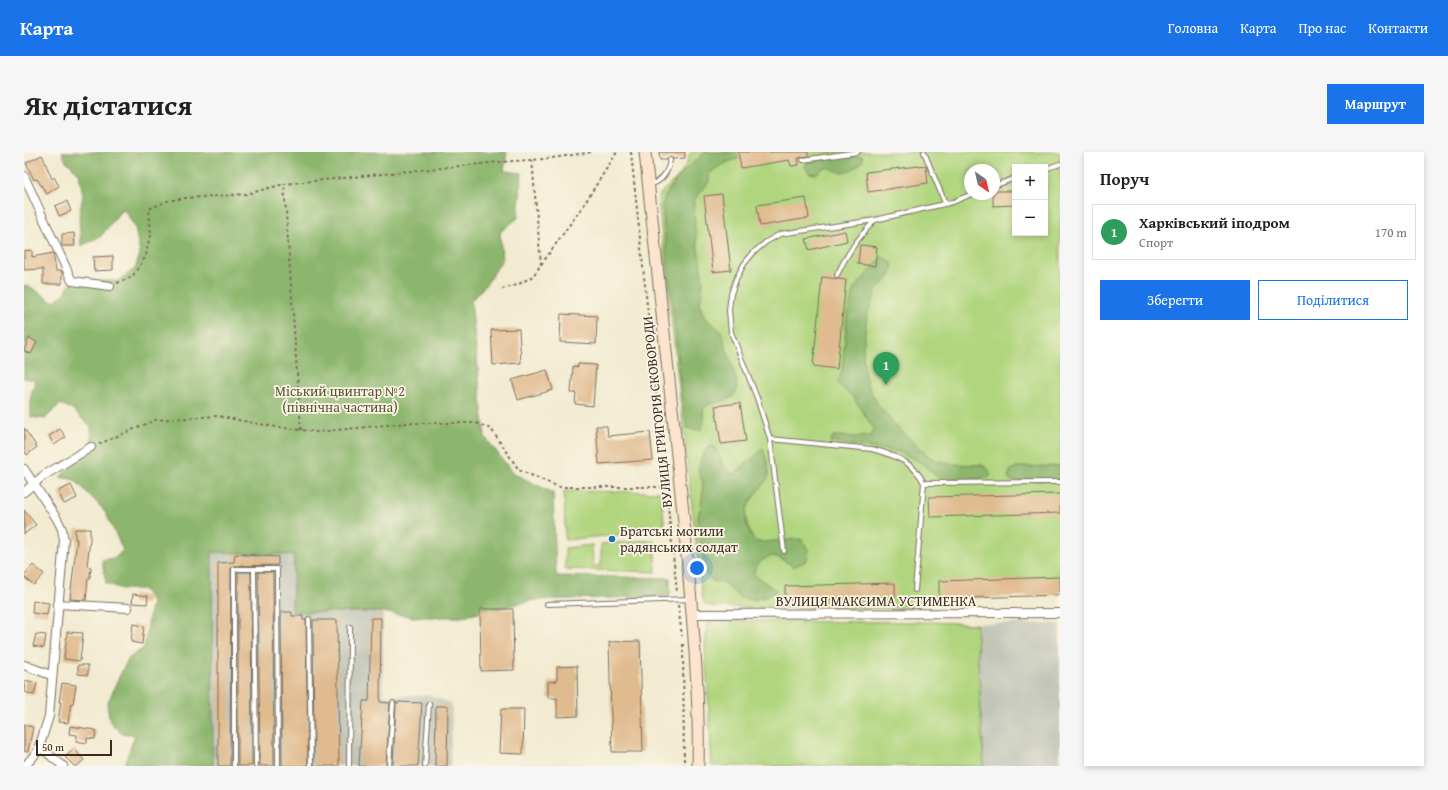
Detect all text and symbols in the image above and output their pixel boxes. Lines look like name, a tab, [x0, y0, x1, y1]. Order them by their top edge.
text: Карта	[20, 14, 73, 42]
text: Головна	[1168, 18, 1218, 38]
text: Карта	[1240, 18, 1276, 38]
text: Про нас	[1298, 18, 1346, 38]
text: Контакти	[1368, 18, 1428, 38]
text: Як дістатися	[24, 84, 192, 125]
button: Маршрут	[1327, 84, 1424, 124]
north arrow	[964, 164, 1000, 200]
map controls	[1012, 164, 1048, 236]
button: +	[1012, 164, 1048, 200]
text: Поруч	[1100, 166, 1149, 191]
button: −	[1012, 200, 1048, 236]
text: Харківський іподром	[1139, 212, 1290, 233]
text: 1	[1111, 223, 1117, 242]
text: 170 m	[1375, 223, 1407, 242]
text: Спорт	[1139, 233, 1173, 252]
button: Зберегти	[1100, 280, 1250, 320]
button: Поділитися	[1258, 280, 1408, 320]
street label: ВУЛИЦЯ ГРИГОРІЯ СКОВОРОДИ	[637, 315, 677, 509]
pin: 1	[873, 352, 899, 385]
park label: Міський цвинтар №2 (північна частина)	[275, 381, 405, 417]
place label: Братські могили радянських солдат	[620, 521, 738, 557]
marker: Братські могили радянських солдат	[607, 534, 617, 544]
your location	[687, 558, 707, 578]
street label: ВУЛИЦЯ МАКСИМА УСТИМЕНКА	[776, 591, 977, 611]
scale bar	[36, 738, 112, 757]
text: 50 m	[42, 739, 64, 755]

